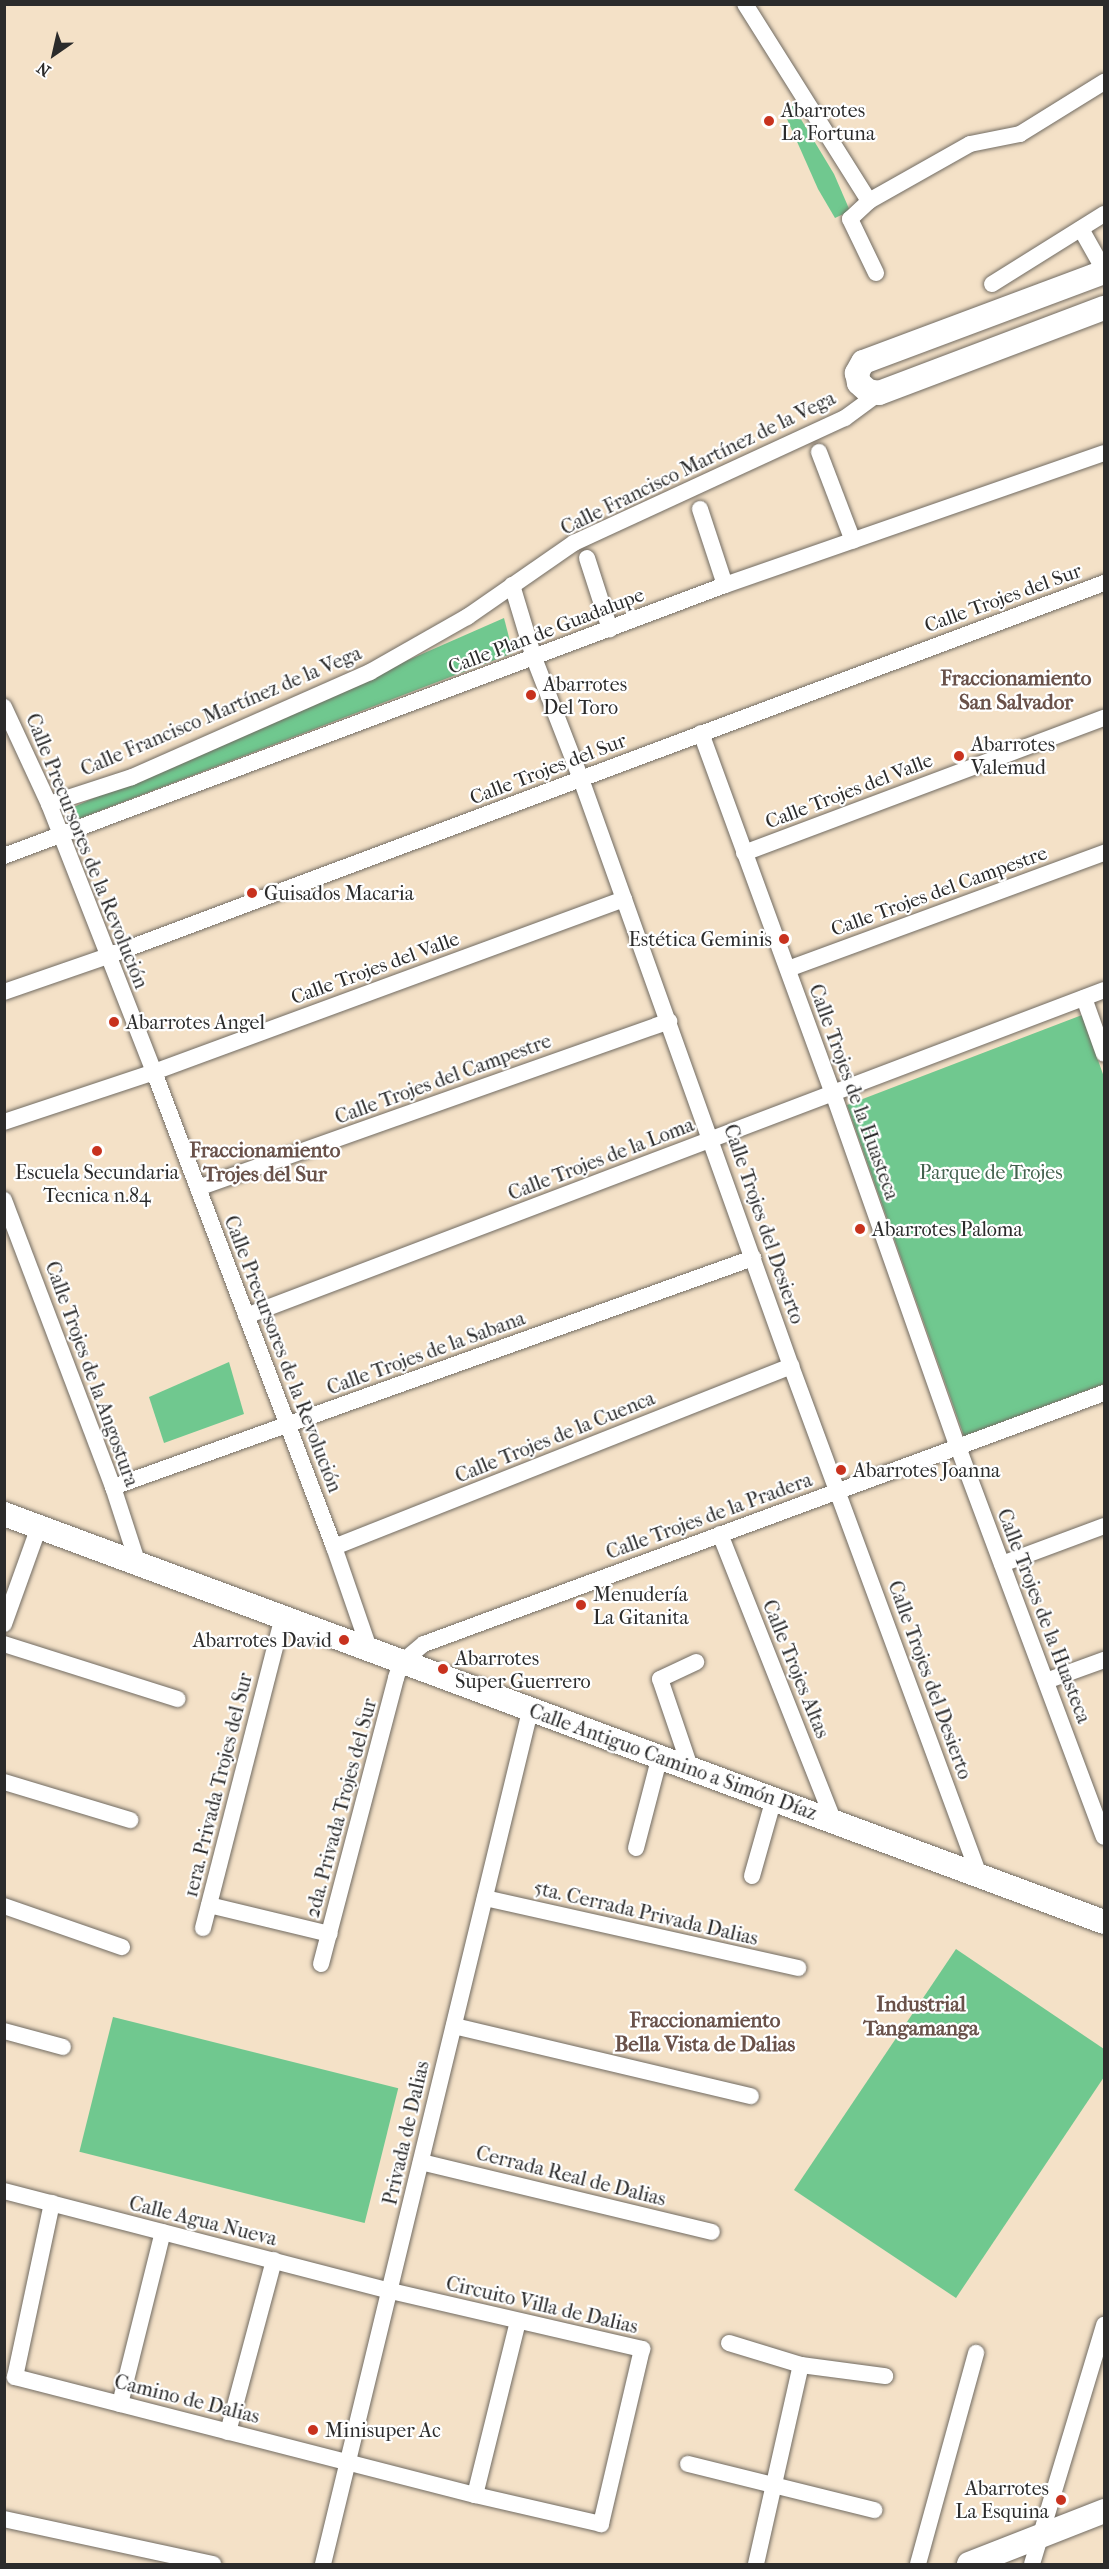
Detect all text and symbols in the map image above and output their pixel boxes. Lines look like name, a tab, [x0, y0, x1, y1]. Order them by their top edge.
north arrow	[24, 24, 84, 84]
text: N	[33, 58, 54, 81]
place label: Abarrotes La Fortuna	[781, 98, 875, 145]
marker: Abarrotes La Fortuna	[762, 114, 776, 128]
street label: Calle Francisco Martínez de la Vega	[557, 386, 839, 540]
street label: Calle Trojes del Sur	[921, 558, 1085, 638]
street label: Calle Plan de Guadalupe	[445, 583, 647, 679]
street label: Calle Francisco Martínez de la Vega	[77, 641, 365, 781]
district label: Fraccionamiento San Salvador	[941, 665, 1091, 715]
place label: Abarrotes Del Toro	[543, 672, 627, 719]
marker: Abarrotes Del Toro	[524, 688, 538, 702]
street label: Calle Precursores de la Revolución	[21, 710, 153, 992]
street label: Calle Trojes del Sur	[466, 728, 630, 810]
place label: Abarrotes Valemud	[971, 732, 1055, 779]
street label: Calle Trojes del Valle	[762, 748, 936, 834]
marker: Abarrotes Valemud	[952, 749, 966, 763]
street label: Calle Trojes del Campestre	[828, 841, 1050, 941]
place label: Guisados Macaria	[264, 881, 414, 905]
marker: Guisados Macaria	[245, 886, 259, 900]
street label: Calle Trojes del Valle	[288, 926, 462, 1010]
place label: Estética Geminis	[629, 927, 772, 951]
marker: Estética Geminis	[777, 932, 791, 946]
street label: Calle Trojes de la Huasteca	[804, 981, 904, 1203]
place label: Abarrotes Angel	[126, 1010, 265, 1034]
marker: Abarrotes Angel	[107, 1015, 121, 1029]
street label: Calle Trojes del Campestre	[332, 1029, 554, 1129]
street label: Calle Trojes de la Loma	[505, 1112, 697, 1206]
street label: Calle Trojes del Desierto	[719, 1121, 809, 1327]
district label: Fraccionamiento Trojes del Sur	[190, 1137, 340, 1187]
marker: Escuela Secundaria Tecnica n.84	[90, 1144, 104, 1158]
place label: Escuela Secundaria Tecnica n.84	[15, 1160, 179, 1207]
park label: Parque de Trojes	[919, 1160, 1063, 1184]
street label: Calle Precursores de la Revolución	[219, 1212, 347, 1496]
place label: Abarrotes Paloma	[872, 1217, 1023, 1241]
marker: Abarrotes Paloma	[853, 1222, 867, 1236]
street label: Calle Trojes de la Angostura	[40, 1258, 144, 1490]
street label: Calle Trojes de la Sabana	[324, 1306, 528, 1400]
street label: Calle Trojes de la Cuenca	[452, 1386, 658, 1488]
place label: Abarrotes Joanna	[853, 1458, 1000, 1482]
marker: Abarrotes Joanna	[834, 1463, 848, 1477]
street label: Calle Trojes de la Pradera	[603, 1468, 815, 1564]
street label: Calle Trojes de la Huasteca	[992, 1505, 1096, 1727]
street label: Calle Trojes del Desierto	[883, 1577, 977, 1783]
place label: Menudería La Gitanita	[593, 1582, 689, 1629]
street label: Calle Trojes Altas	[757, 1596, 835, 1742]
marker: Menudería La Gitanita	[574, 1598, 588, 1612]
place label: Abarrotes David	[193, 1628, 332, 1652]
marker: Abarrotes David	[337, 1633, 351, 1647]
place label: Abarrotes Super Guerrero	[455, 1646, 591, 1693]
marker: Abarrotes Super Guerrero	[436, 1662, 450, 1676]
street label: 1era. Privada Trojes del Sur	[178, 1670, 258, 1900]
street label: 2da. Privada Trojes del Sur	[300, 1696, 382, 1920]
street label: Calle Antiguo Camino a Simón Díaz	[526, 1699, 820, 1825]
street label: 5ta. Cerrada Privada Dalias	[531, 1875, 761, 1951]
district label: Industrial Tangamanga	[863, 1991, 979, 2041]
district label: Fraccionamiento Bella Vista de Dalias	[615, 2007, 795, 2057]
street label: Privada de Dalias	[378, 2059, 434, 2207]
street label: Cerrada Real de Dalias	[474, 2141, 668, 2211]
street label: Calle Agua Nueva	[127, 2191, 279, 2251]
street label: Circuito Villa de Dalias	[444, 2271, 640, 2339]
street label: Camino de Dalias	[112, 2369, 262, 2429]
place label: Minisuper Ac	[325, 2418, 441, 2442]
marker: Minisuper Ac	[306, 2423, 320, 2437]
place label: Abarrotes La Esquina	[955, 2476, 1049, 2523]
marker: Abarrotes La Esquina	[1054, 2493, 1068, 2507]

